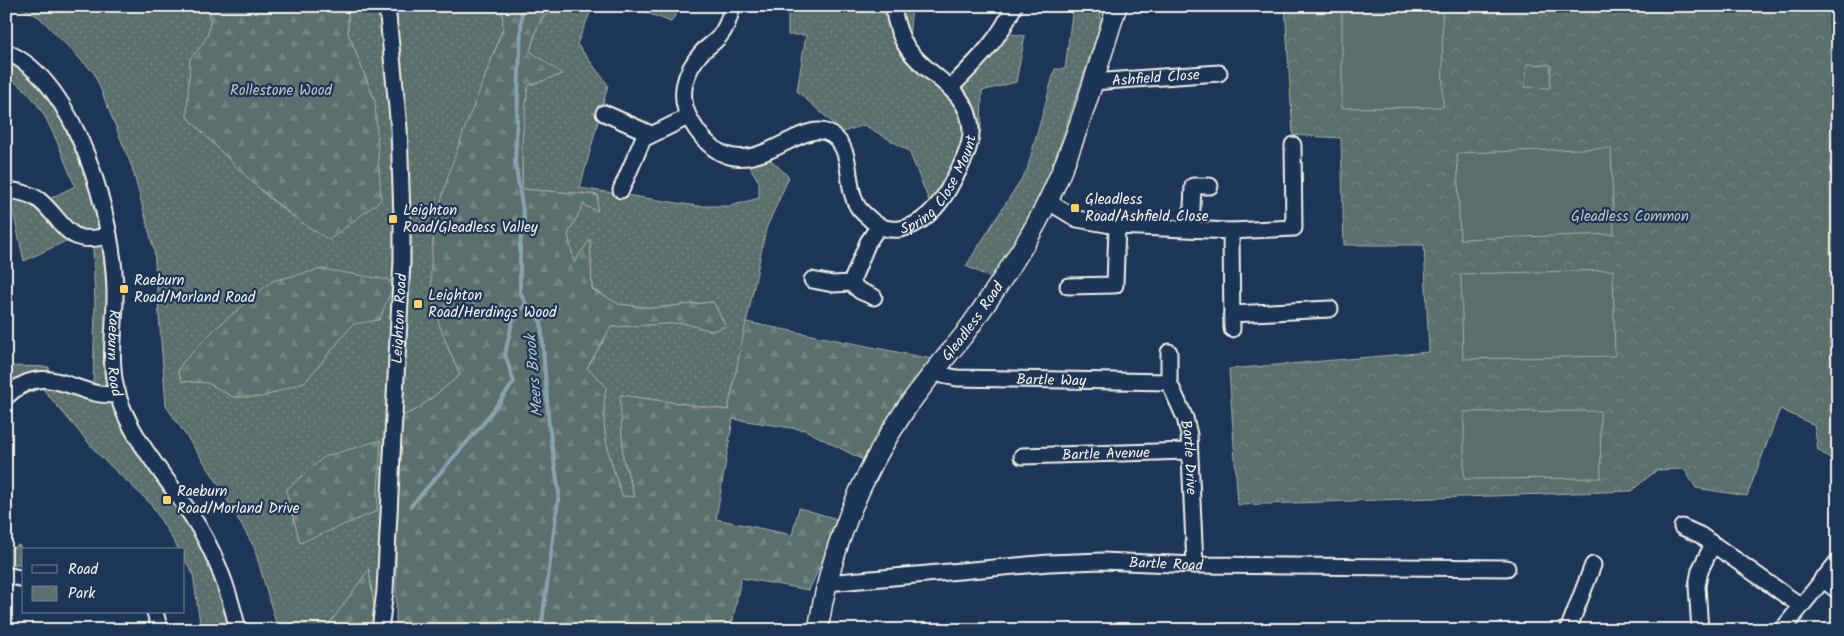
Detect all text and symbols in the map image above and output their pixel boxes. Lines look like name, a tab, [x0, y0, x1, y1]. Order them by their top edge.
street label: Ashfield Close	[1111, 63, 1201, 94]
park label: Rollestone Wood	[230, 79, 333, 103]
street label: Spring Close Mount	[898, 133, 984, 242]
place label: Gleadless Road/Ashfield Close	[1085, 188, 1209, 229]
place label: Leighton Road/Gleadless Valley	[403, 199, 539, 240]
marker: Gleadless Road/Ashfield Close	[1069, 202, 1081, 214]
park label: Gleadless Common	[1571, 205, 1689, 229]
marker: Leighton Road/Gleadless Valley	[387, 213, 399, 225]
place label: Raeburn Road/Morland Road	[134, 269, 256, 310]
street label: Leighton Road	[386, 272, 414, 365]
street label: Gleadless Road	[936, 277, 1011, 367]
marker: Raeburn Road/Morland Road	[118, 283, 130, 295]
place label: Leighton Road/Herdings Wood	[428, 284, 557, 325]
marker: Leighton Road/Herdings Wood	[412, 298, 424, 310]
street label: Raeburn Road	[99, 309, 129, 400]
water label: Meers Brook	[518, 331, 551, 418]
street label: Bartle Way	[1016, 368, 1087, 393]
street label: Bartle Drive	[1173, 417, 1203, 496]
street label: Bartle Avenue	[1062, 441, 1151, 468]
place label: Raeburn Road/Morland Drive	[177, 480, 300, 521]
marker: Raeburn Road/Morland Drive	[161, 494, 173, 506]
legend	[22, 548, 185, 614]
street label: Bartle Road	[1128, 551, 1204, 578]
text: Road	[68, 558, 99, 582]
text: Park	[68, 582, 96, 606]

